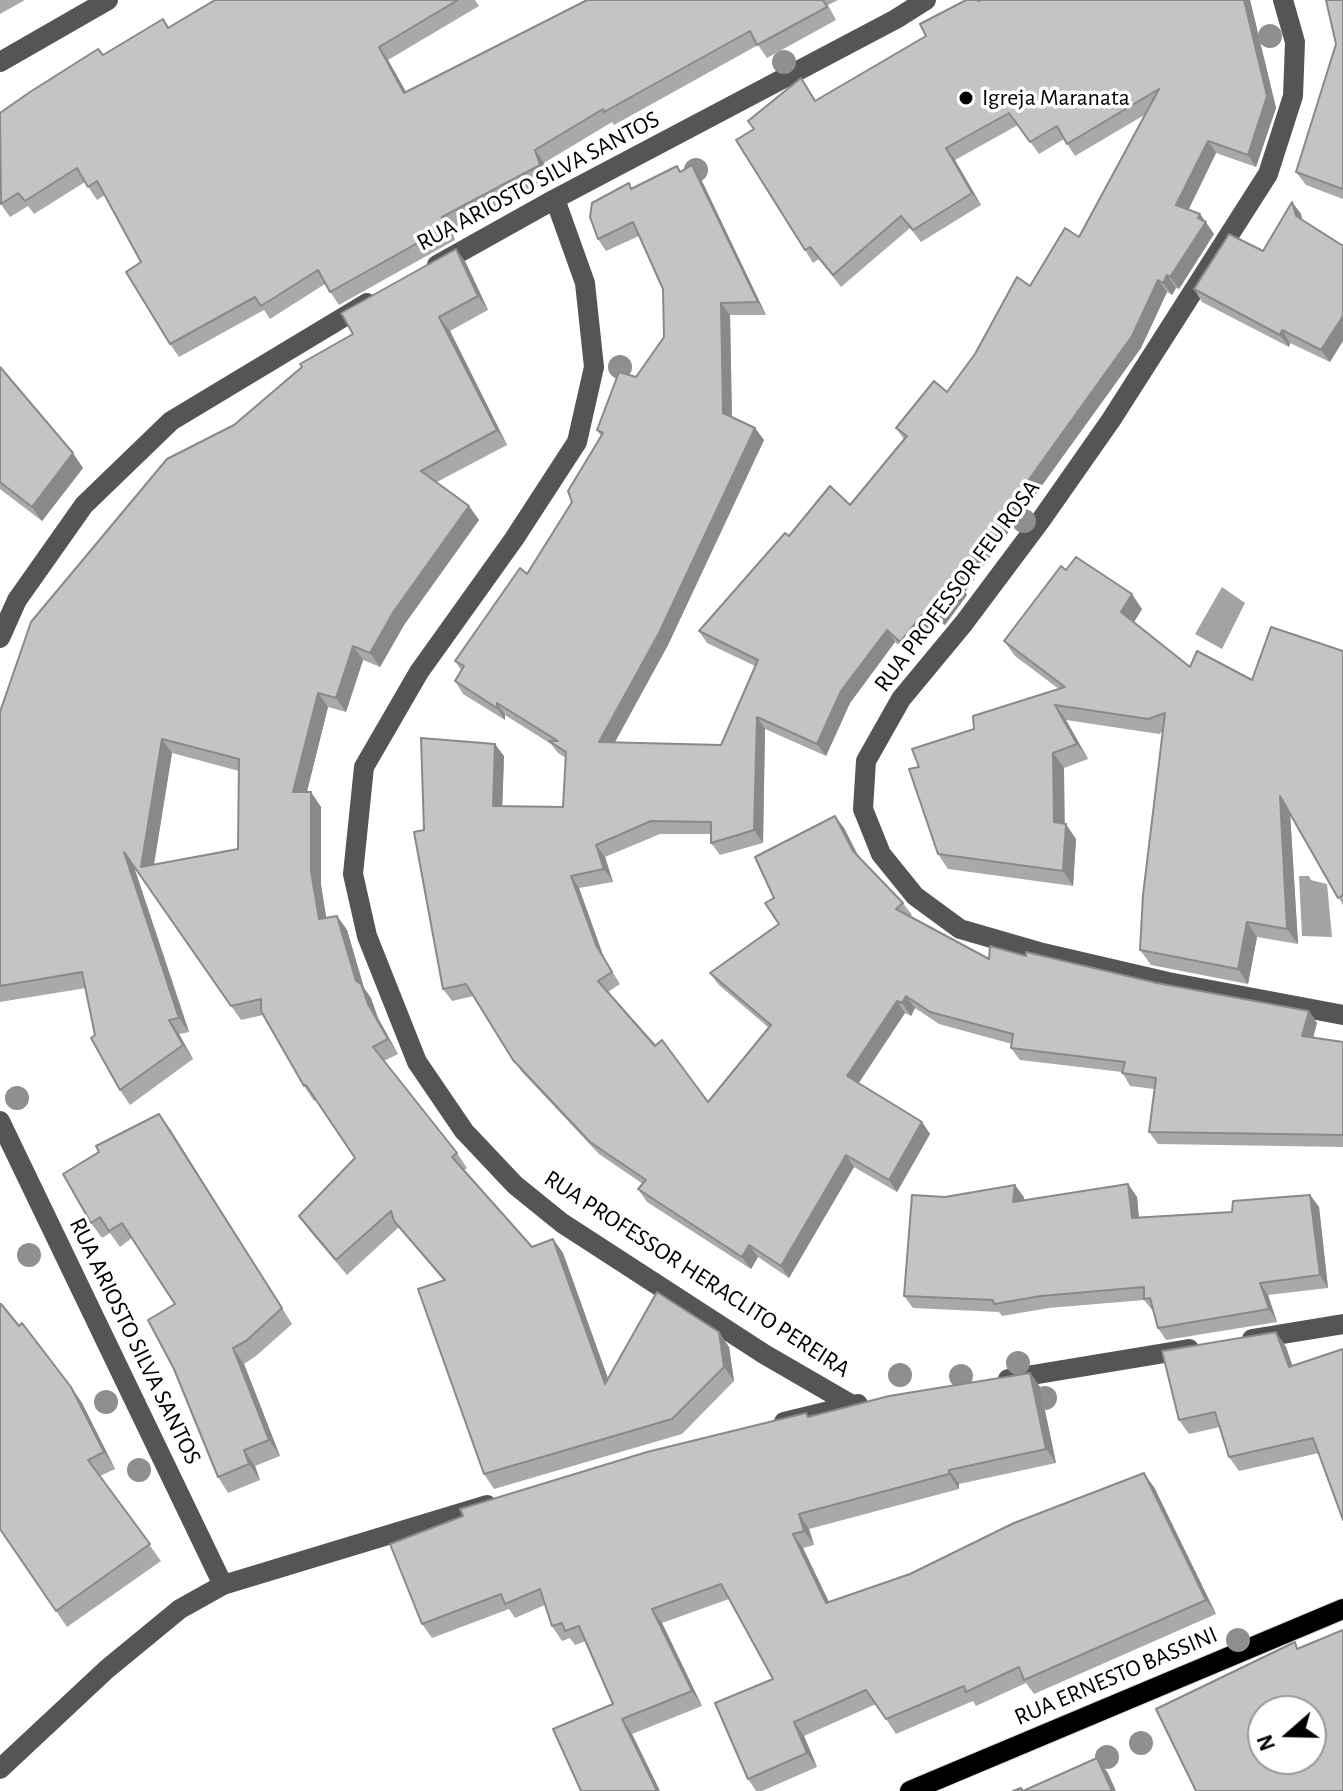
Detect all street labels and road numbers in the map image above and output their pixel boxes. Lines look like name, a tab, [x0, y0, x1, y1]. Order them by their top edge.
street label: RUA ARIOSTO SILVA SANTOS	[412, 105, 664, 257]
street label: RUA PROFESSOR FEU ROSA	[868, 474, 1046, 698]
street label: RUA PROFESSOR HERACLITO PEREIRA	[539, 1164, 855, 1384]
street label: RUA ARIOSTO SILVA SANTOS	[63, 1213, 207, 1469]
street label: RUA ERNESTO BASSINI	[1010, 1620, 1222, 1732]

